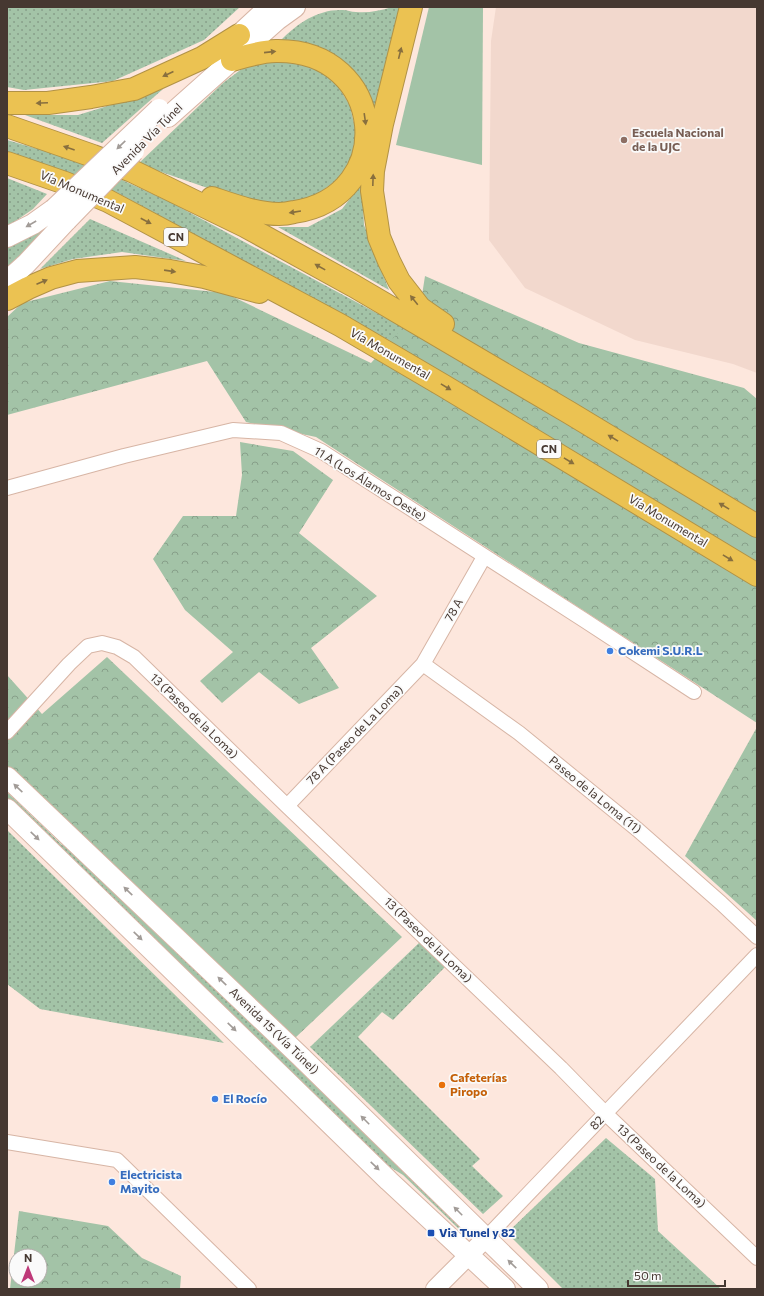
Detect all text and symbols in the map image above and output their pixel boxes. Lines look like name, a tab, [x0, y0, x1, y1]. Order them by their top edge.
one-way arrow	[397, 47, 403, 59]
one-way arrow	[264, 49, 276, 55]
one-way arrow	[162, 71, 174, 77]
one-way arrow	[35, 100, 48, 106]
street label: Avenida Vía Túnel	[108, 100, 185, 177]
one-way arrow	[362, 113, 368, 126]
place label: Escuela Nacional de la UJC	[632, 125, 724, 154]
marker: Escuela Nacional de la UJC	[619, 135, 629, 145]
one-way arrow	[116, 140, 126, 150]
one-way arrow	[63, 144, 75, 150]
street label: Vía Monumental	[38, 167, 126, 215]
one-way arrow	[369, 174, 376, 186]
one-way arrow	[289, 209, 301, 215]
one-way arrow	[140, 218, 152, 224]
one-way arrow	[25, 221, 37, 228]
road number: CN	[164, 228, 188, 246]
one-way arrow	[314, 264, 326, 271]
one-way arrow	[164, 268, 176, 274]
one-way arrow	[37, 278, 49, 284]
one-way arrow	[410, 295, 419, 305]
street label: Vía Monumental	[348, 325, 433, 382]
one-way arrow	[441, 383, 451, 391]
one-way arrow	[607, 435, 619, 442]
road number: CN	[537, 440, 561, 458]
street label: 11 A (Los Álamos Oeste)	[312, 443, 429, 523]
one-way arrow	[563, 458, 575, 465]
street label: Vía Monumental	[626, 491, 711, 549]
one-way arrow	[719, 502, 729, 510]
one-way arrow	[722, 554, 734, 561]
street label: 78 A	[441, 596, 465, 623]
place label: Cokemi S.U.R.L	[618, 643, 703, 657]
marker: Cokemi S.U.R.L	[605, 646, 615, 656]
street label: 13 (Paseo de la Loma)	[148, 670, 241, 761]
street label: 78 A (Paseo de La Loma)	[303, 682, 405, 787]
street label: Paseo de la Loma (11)	[547, 753, 645, 836]
one-way arrow	[14, 784, 23, 793]
one-way arrow	[30, 831, 40, 841]
one-way arrow	[123, 887, 132, 896]
street label: 13 (Paseo de la Loma)	[382, 894, 475, 985]
one-way arrow	[133, 931, 143, 941]
one-way arrow	[217, 976, 227, 986]
street label: Avenida 15 (Vía Túnel)	[227, 984, 322, 1076]
one-way arrow	[227, 1022, 237, 1032]
place label: Cafeterías Piropo	[450, 1070, 507, 1098]
marker: Cafeterías Piropo	[437, 1080, 447, 1090]
place label: El Rocío	[223, 1091, 267, 1105]
marker: El Rocío	[210, 1094, 220, 1104]
street label: 82	[586, 1112, 606, 1132]
one-way arrow	[360, 1115, 370, 1125]
street label: 13 (Paseo de la Loma)	[614, 1120, 709, 1210]
one-way arrow	[370, 1161, 380, 1171]
place label: Electricista Mayito	[120, 1167, 182, 1195]
marker: Electricista Mayito	[107, 1177, 117, 1187]
one-way arrow	[453, 1206, 463, 1216]
place label: Via Tunel y 82	[439, 1225, 515, 1239]
marker: Via Tunel y 82	[426, 1228, 436, 1238]
north arrow	[8, 1248, 48, 1288]
text: N	[24, 1251, 32, 1264]
one-way arrow	[507, 1260, 516, 1269]
scale bar	[628, 1262, 725, 1288]
text: 50 m	[634, 1268, 662, 1282]

